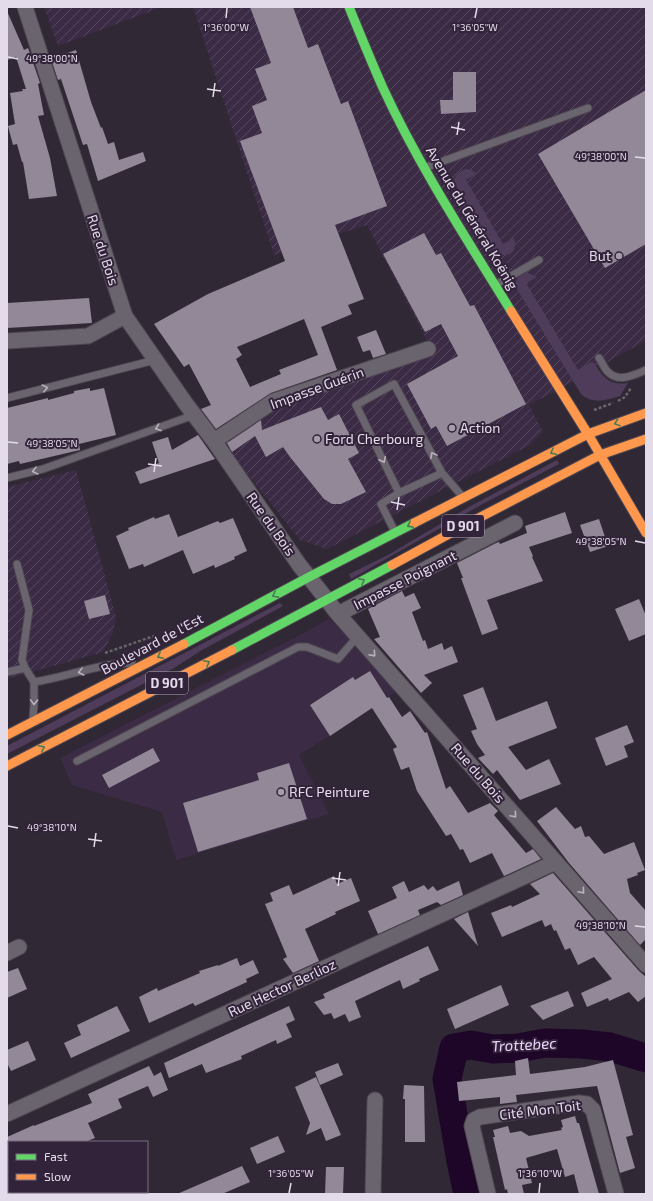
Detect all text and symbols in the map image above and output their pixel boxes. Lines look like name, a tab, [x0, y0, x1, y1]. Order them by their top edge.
text: 1°36'00"W	[203, 21, 250, 33]
text: 1°36'05"W	[452, 21, 498, 33]
text: 49°38'00"N	[26, 52, 78, 64]
street label: Avenue du Général Koënig	[423, 143, 522, 293]
text: 49°38'00"N	[575, 150, 627, 162]
street label: Rue du Bois	[84, 212, 123, 287]
place label: But	[589, 247, 611, 264]
marker: But	[614, 251, 624, 261]
street label: Impasse Guérin	[268, 363, 366, 412]
one-way arrow	[41, 384, 48, 393]
one-way arrow	[614, 418, 621, 427]
place label: Action	[460, 419, 500, 436]
marker: Action	[447, 423, 457, 433]
one-way arrow	[154, 424, 161, 432]
place label: Ford Cherbourg	[325, 430, 424, 447]
marker: Ford Cherbourg	[312, 434, 322, 444]
text: 49°38'05"N	[26, 437, 78, 449]
one-way arrow	[550, 447, 558, 455]
one-way arrow	[430, 452, 437, 459]
one-way arrow	[378, 456, 386, 464]
one-way arrow	[32, 467, 38, 475]
street label: Rue du Bois	[243, 489, 299, 559]
road number: D 901	[442, 515, 484, 537]
one-way arrow	[407, 520, 414, 528]
text: 49°38'05"N	[575, 535, 627, 547]
street label: Impasse Poignant	[350, 546, 459, 613]
one-way arrow	[357, 579, 365, 586]
one-way arrow	[272, 590, 279, 598]
street label: Boulevard de l'Est	[98, 609, 206, 678]
one-way arrow	[368, 650, 375, 657]
one-way arrow	[157, 651, 165, 659]
one-way arrow	[203, 660, 210, 667]
one-way arrow	[78, 667, 85, 676]
road number: D 901	[146, 672, 188, 694]
one-way arrow	[30, 699, 38, 705]
street label: Rue du Bois	[448, 739, 509, 806]
one-way arrow	[38, 746, 45, 753]
place label: RFC Peinture	[289, 783, 370, 800]
marker: RFC Peinture	[276, 787, 286, 797]
one-way arrow	[510, 810, 517, 817]
text: 49°38'10"N	[27, 821, 77, 833]
one-way arrow	[577, 887, 584, 894]
text: 49°38'10"N	[576, 919, 626, 931]
street label: Rue Hector Berlioz	[225, 955, 339, 1020]
water label: Trottebec	[491, 1033, 557, 1055]
street label: Cité Mon Toit	[498, 1096, 582, 1123]
legend	[8, 1141, 148, 1193]
text: Fast	[44, 1149, 68, 1163]
text: 1°36'05"W	[268, 1167, 314, 1179]
text: 1°36'10"W	[518, 1167, 563, 1179]
text: Slow	[44, 1169, 71, 1183]

